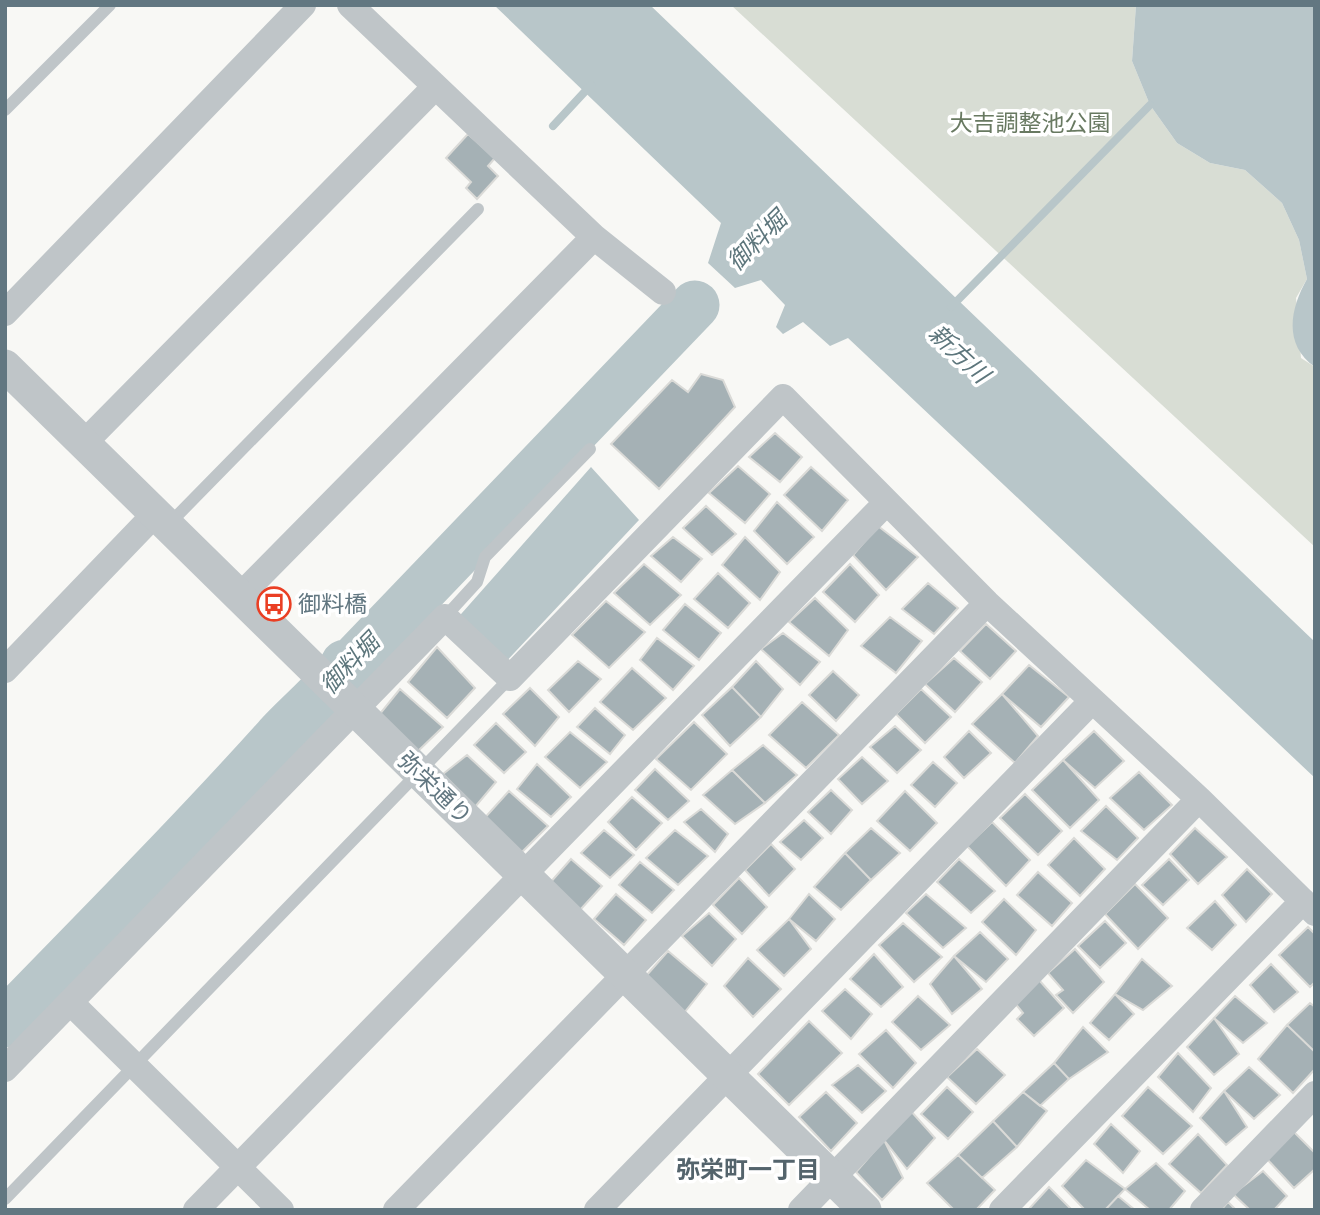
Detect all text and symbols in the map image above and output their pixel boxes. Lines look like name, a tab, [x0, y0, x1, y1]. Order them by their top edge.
park label: 大吉調整池公園	[950, 108, 1111, 136]
water label: 御料堀	[720, 201, 794, 276]
water label: 新方川	[924, 318, 998, 390]
bus stop icon: 御料橋	[255, 585, 293, 623]
place label: 御料橋	[298, 589, 367, 617]
water label: 御料堀	[313, 624, 387, 699]
street label: 弥栄通り	[393, 745, 479, 829]
district label: 弥栄町一丁目	[676, 1154, 820, 1183]

